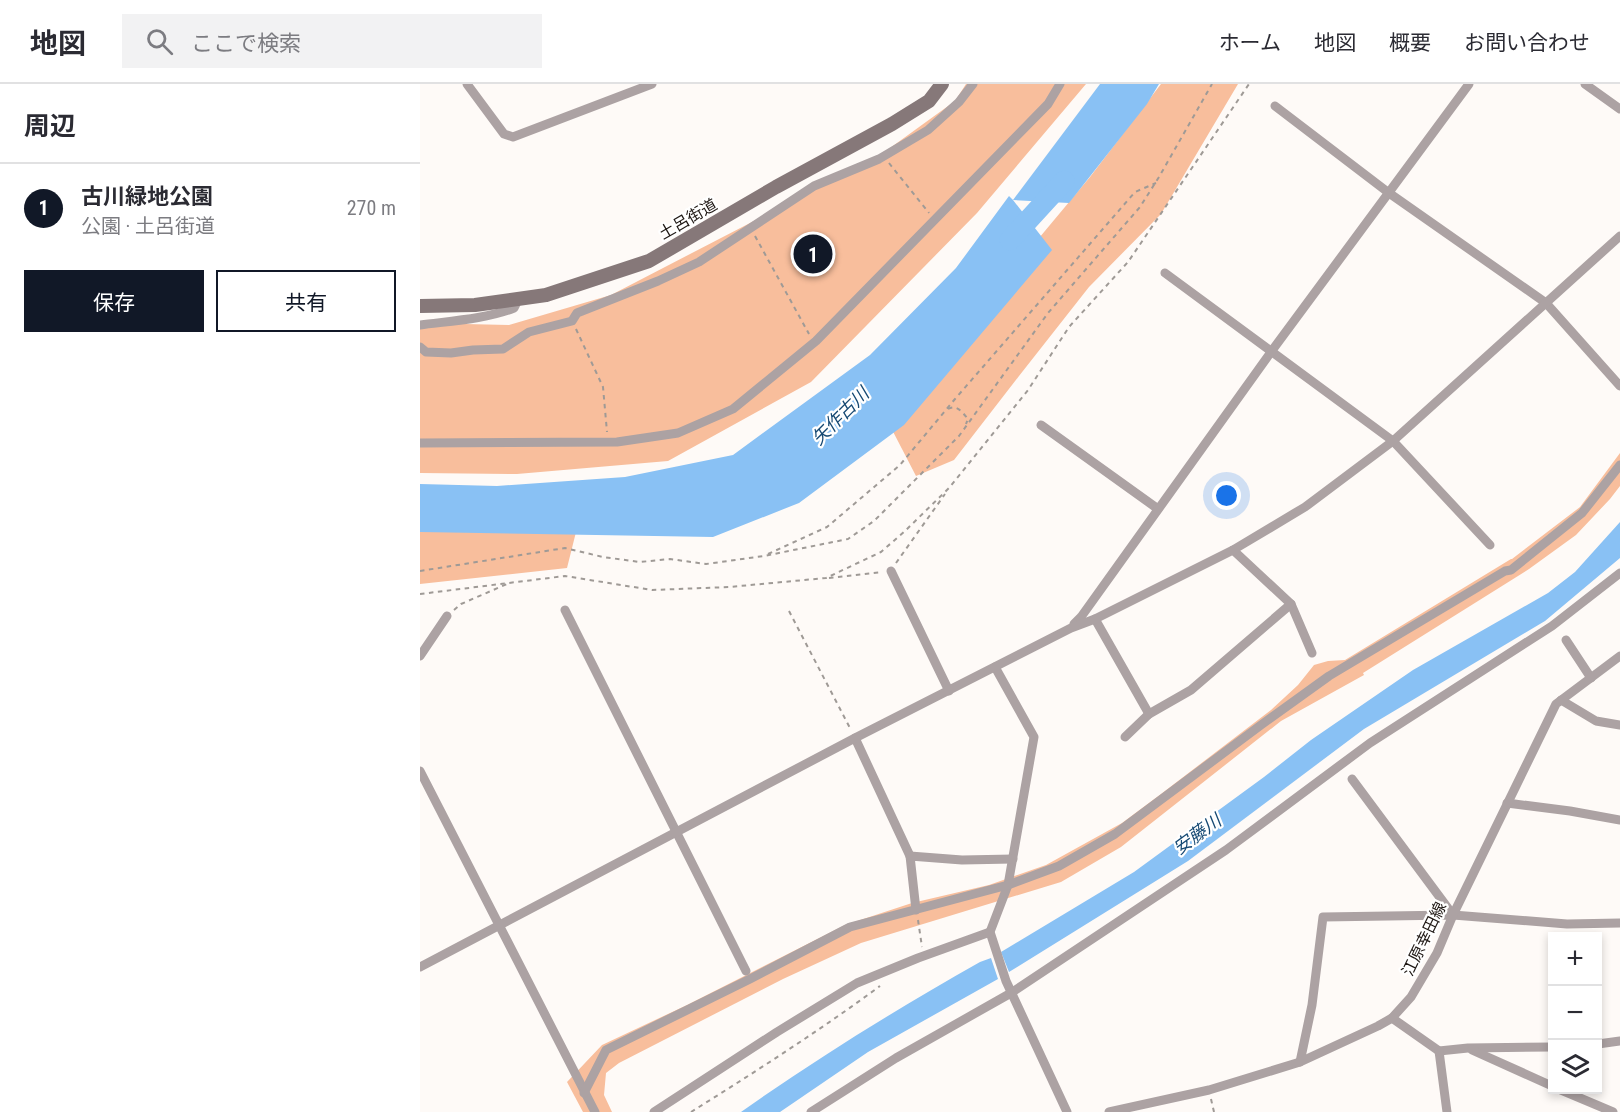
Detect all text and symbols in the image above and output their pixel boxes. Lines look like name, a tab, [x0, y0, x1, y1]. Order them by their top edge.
search box	[122, 14, 542, 68]
icon: search	[143, 25, 176, 58]
text: 地図	[30, 27, 86, 60]
text: ここで検索	[191, 31, 301, 56]
text: ホーム	[1219, 31, 1281, 55]
text: 地図	[1314, 31, 1356, 55]
text: 概要	[1389, 31, 1431, 55]
text: お問い合わせ	[1464, 31, 1590, 55]
text: 周辺	[24, 111, 76, 141]
text: 古川緑地公園	[81, 184, 213, 209]
street label: 土呂街道	[656, 195, 720, 243]
text: 1	[38, 196, 49, 220]
text: 270 m	[347, 196, 396, 220]
text: 公園 · 土呂街道	[81, 214, 215, 238]
pin: 1	[794, 232, 832, 276]
button: 保存	[24, 270, 204, 332]
button: 共有	[216, 270, 396, 332]
water label: 矢作古川	[807, 382, 874, 449]
your location	[1212, 481, 1241, 510]
water label: 安藤川	[1169, 808, 1227, 858]
street label: 江原幸田線	[1398, 899, 1450, 979]
map controls	[1548, 932, 1602, 1094]
button: +	[1548, 932, 1602, 986]
button: −	[1548, 986, 1602, 1040]
button: layers	[1548, 1040, 1602, 1094]

